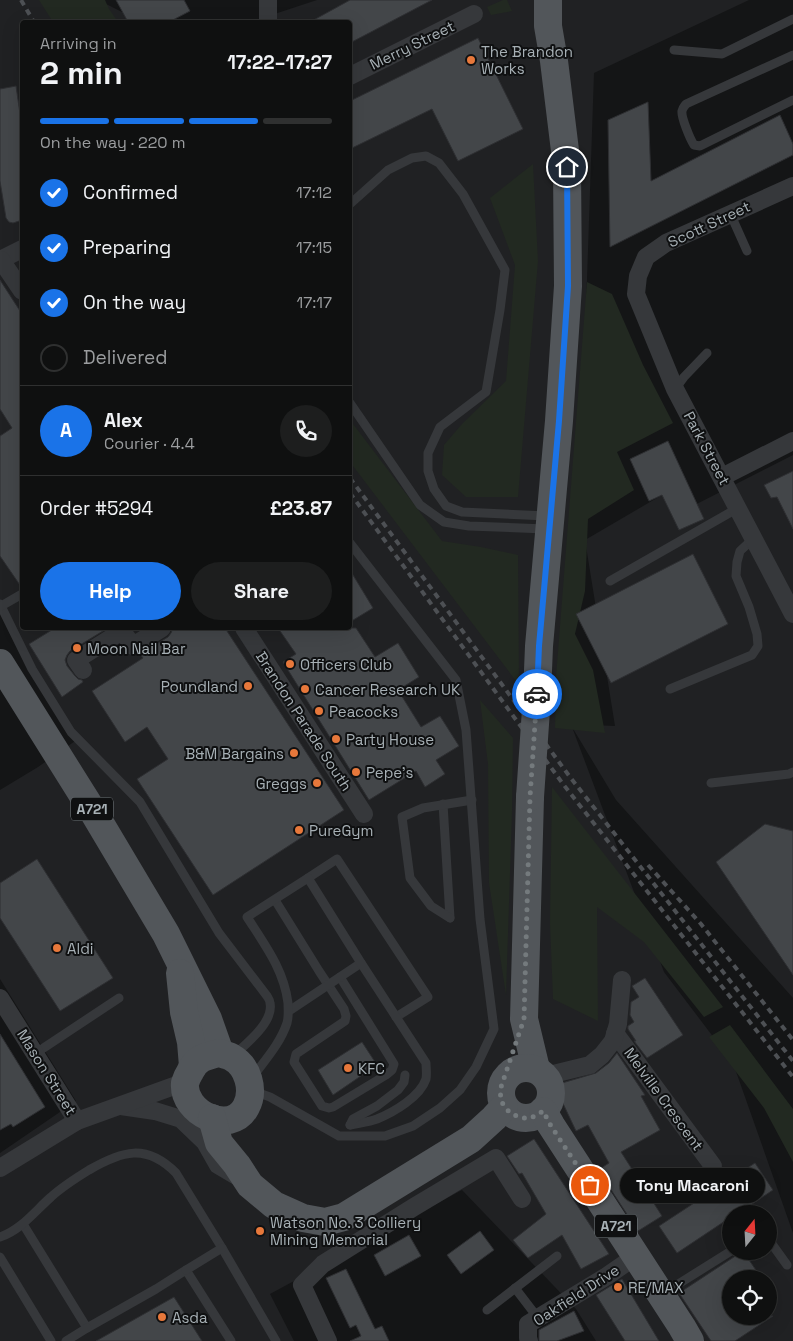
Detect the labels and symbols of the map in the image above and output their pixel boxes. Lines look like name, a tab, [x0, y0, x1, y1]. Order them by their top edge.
street label: Merry Street	[366, 16, 458, 74]
place label: The Brandon Works	[481, 42, 573, 78]
marker: The Brandon Works	[465, 54, 477, 66]
pin	[546, 146, 588, 188]
street label: Scott Street	[665, 197, 753, 251]
street label: Park Street	[680, 408, 734, 488]
place label: Moon Nail Bar	[87, 639, 186, 658]
marker: Moon Nail Bar	[71, 642, 83, 654]
street label: Brandon Parade South	[252, 648, 356, 794]
place label: Officers Club	[300, 655, 392, 674]
marker: Officers Club	[284, 658, 296, 670]
courier	[512, 669, 562, 719]
place label: Poundland	[161, 677, 238, 696]
marker: Poundland	[242, 680, 254, 692]
place label: Cancer Research UK	[315, 680, 460, 699]
marker: Cancer Research UK	[299, 683, 311, 695]
place label: Peacocks	[329, 702, 398, 721]
marker: Peacocks	[313, 705, 325, 717]
place label: Party House	[346, 730, 434, 749]
marker: Party House	[330, 733, 342, 745]
place label: B&M Bargains	[185, 744, 284, 763]
marker: B&M Bargains	[288, 747, 300, 759]
place label: Pepe's	[366, 763, 413, 782]
marker: Pepe's	[350, 766, 362, 778]
place label: Greggs	[256, 774, 307, 793]
marker: Greggs	[311, 777, 323, 789]
road number: A721	[71, 798, 113, 821]
place label: PureGym	[309, 821, 373, 840]
marker: PureGym	[293, 824, 305, 836]
place label: Aldi	[67, 939, 93, 958]
marker: Aldi	[51, 942, 63, 954]
street label: Mason Street	[13, 1026, 81, 1119]
street label: Melville Crescent	[620, 1044, 708, 1154]
place label: KFC	[358, 1059, 385, 1078]
marker: KFC	[342, 1062, 354, 1074]
pin	[569, 1164, 611, 1206]
callout: Tony Macaroni	[620, 1168, 765, 1202]
north arrow	[722, 1205, 778, 1260]
place label: Watson No. 3 Colliery Mining Memorial	[270, 1213, 421, 1249]
road number: A721	[595, 1214, 637, 1238]
marker: Watson No. 3 Colliery Mining Memorial	[254, 1225, 266, 1237]
street label: Oakfield Drive	[529, 1260, 623, 1330]
place label: RE/MAX	[628, 1278, 684, 1297]
marker: RE/MAX	[612, 1281, 624, 1293]
place label: Asda	[172, 1308, 208, 1327]
marker: Asda	[156, 1311, 168, 1323]

